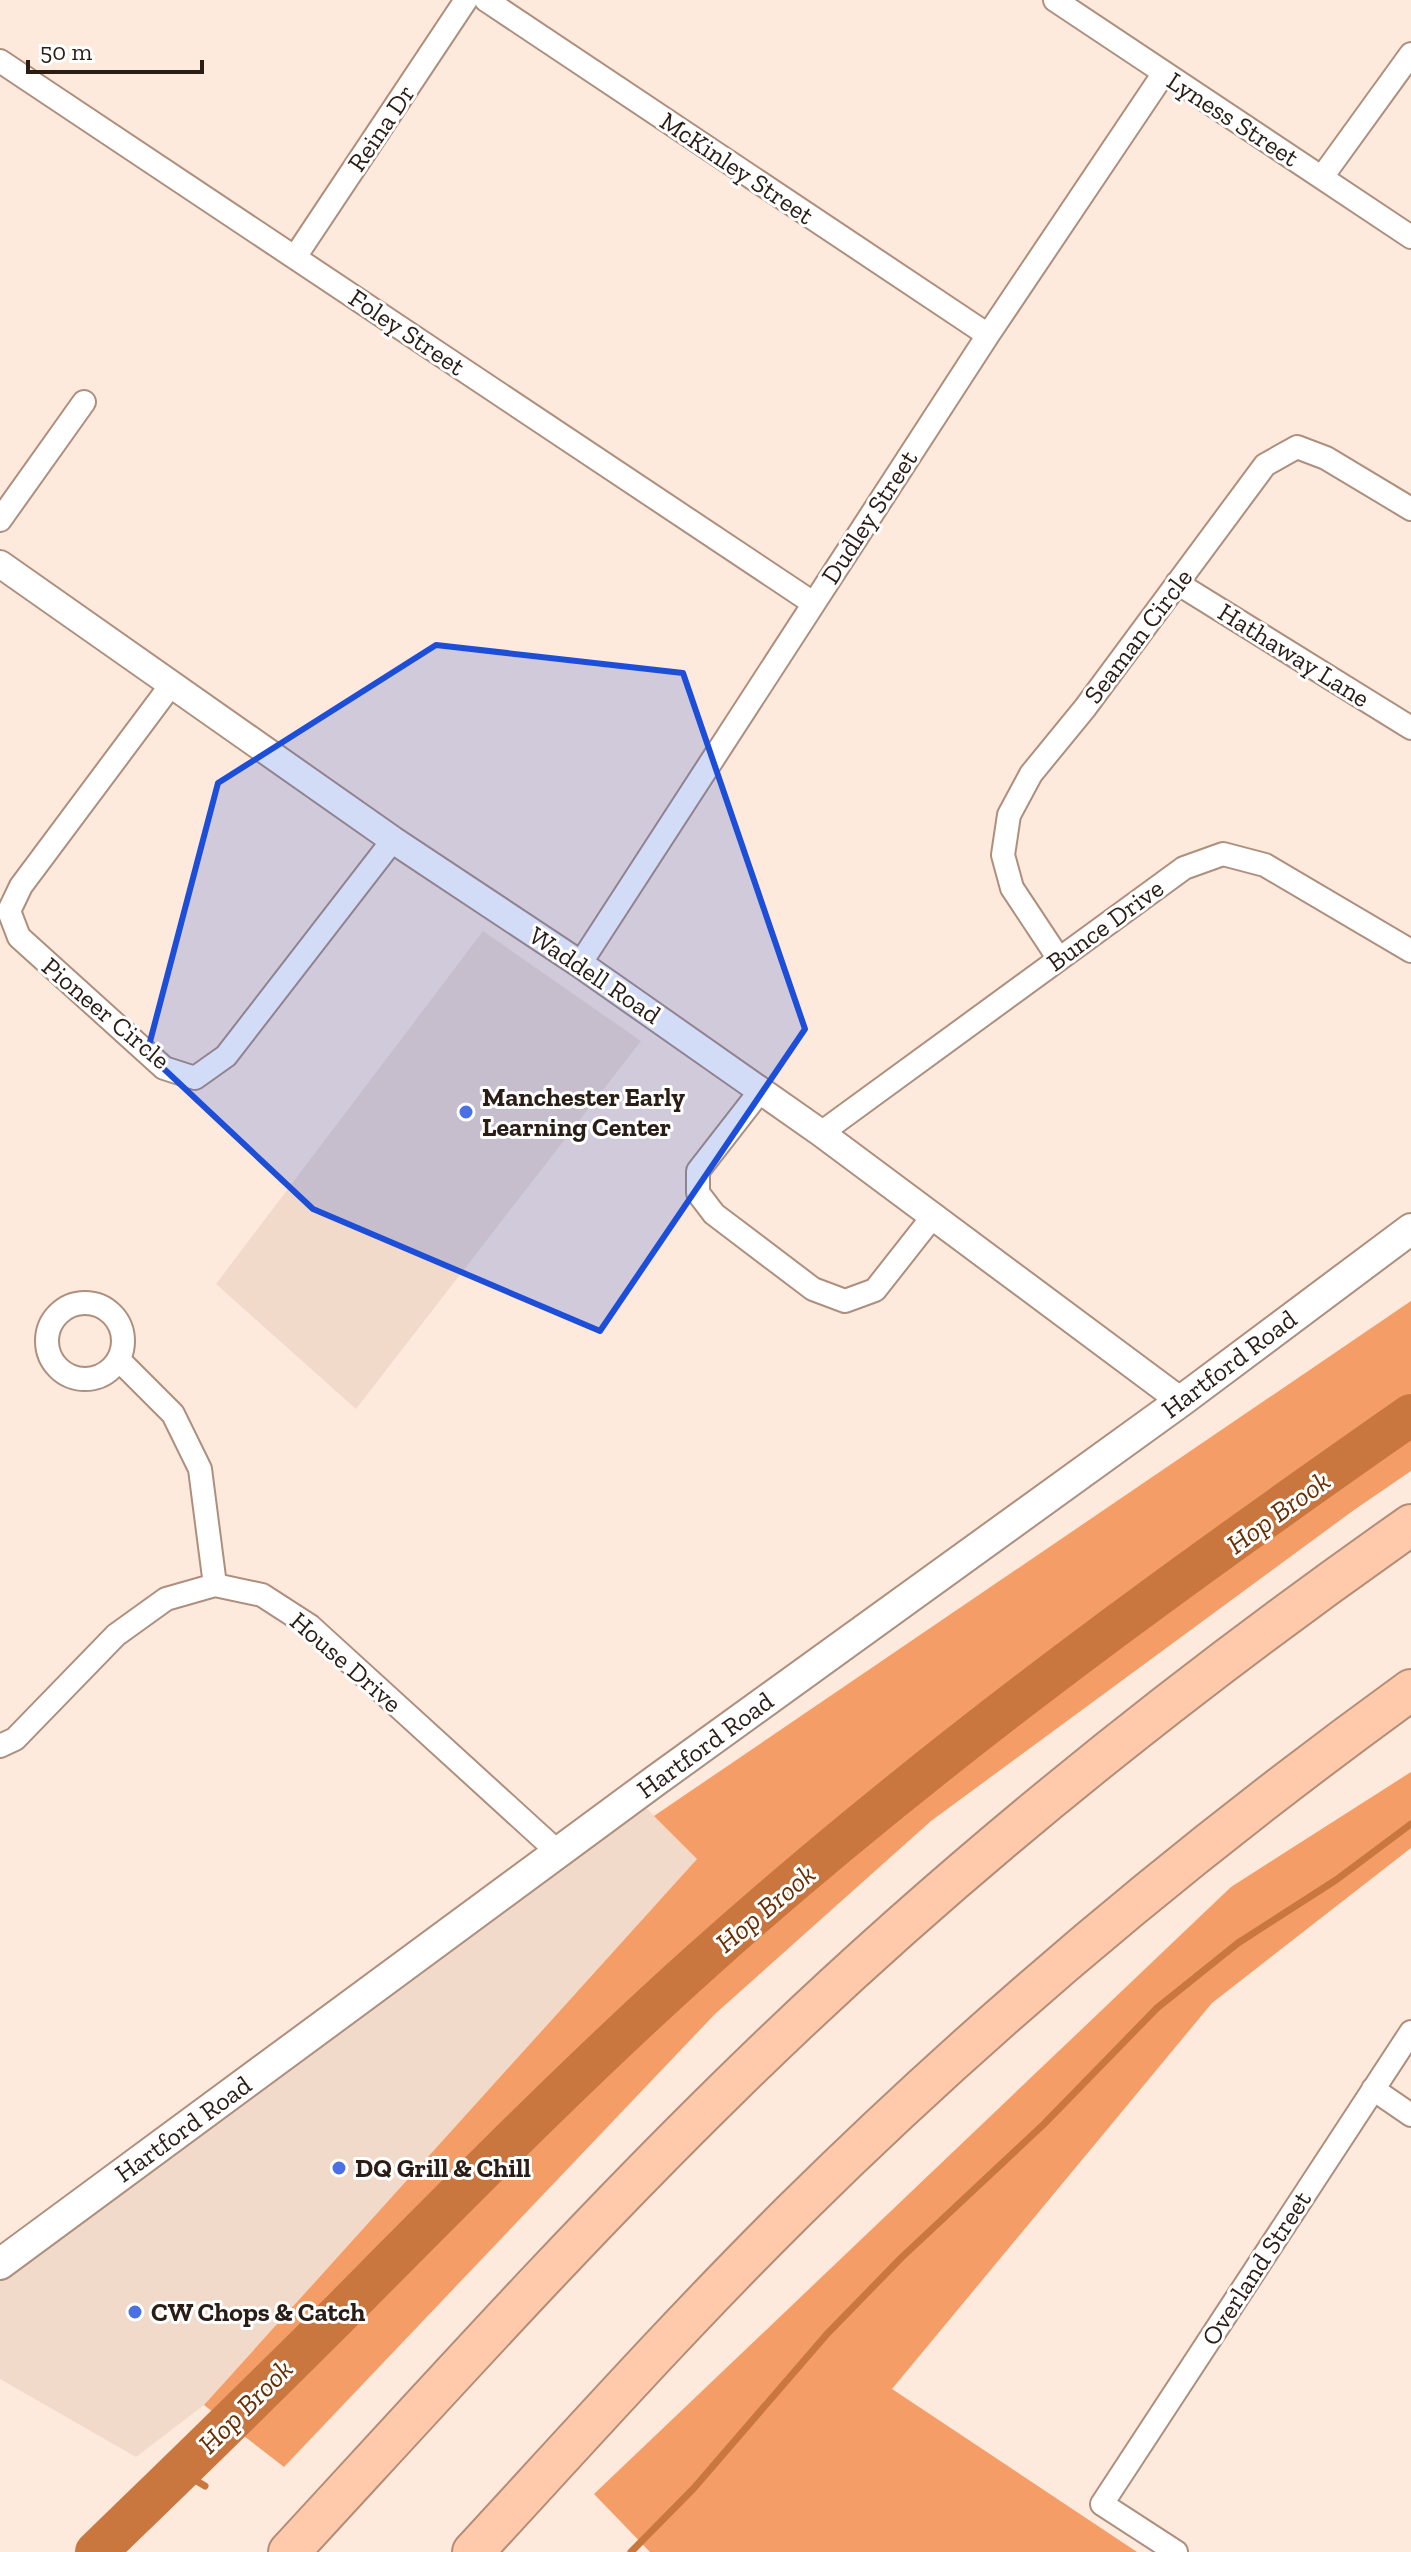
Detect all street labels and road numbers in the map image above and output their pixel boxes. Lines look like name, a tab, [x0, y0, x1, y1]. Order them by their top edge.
street label: Lyness Street	[1161, 65, 1305, 174]
street label: Reina Dr	[340, 78, 422, 178]
street label: McKinley Street	[654, 105, 820, 231]
street label: Foley Street	[343, 282, 471, 383]
street label: Dudley Street	[814, 444, 924, 590]
street label: Seaman Circle	[1077, 562, 1199, 710]
street label: Hathaway Lane	[1212, 596, 1376, 714]
street label: Bunce Drive	[1040, 872, 1170, 978]
street label: Waddell Road	[523, 919, 667, 1031]
street label: Pioneer Circle	[35, 950, 177, 1076]
street label: Hartford Road	[1155, 1303, 1303, 1425]
street label: House Drive	[284, 1605, 408, 1719]
street label: Hartford Road	[630, 1685, 780, 1805]
street label: Hartford Road	[108, 2069, 258, 2189]
street label: Overland Street	[1194, 2184, 1318, 2351]

